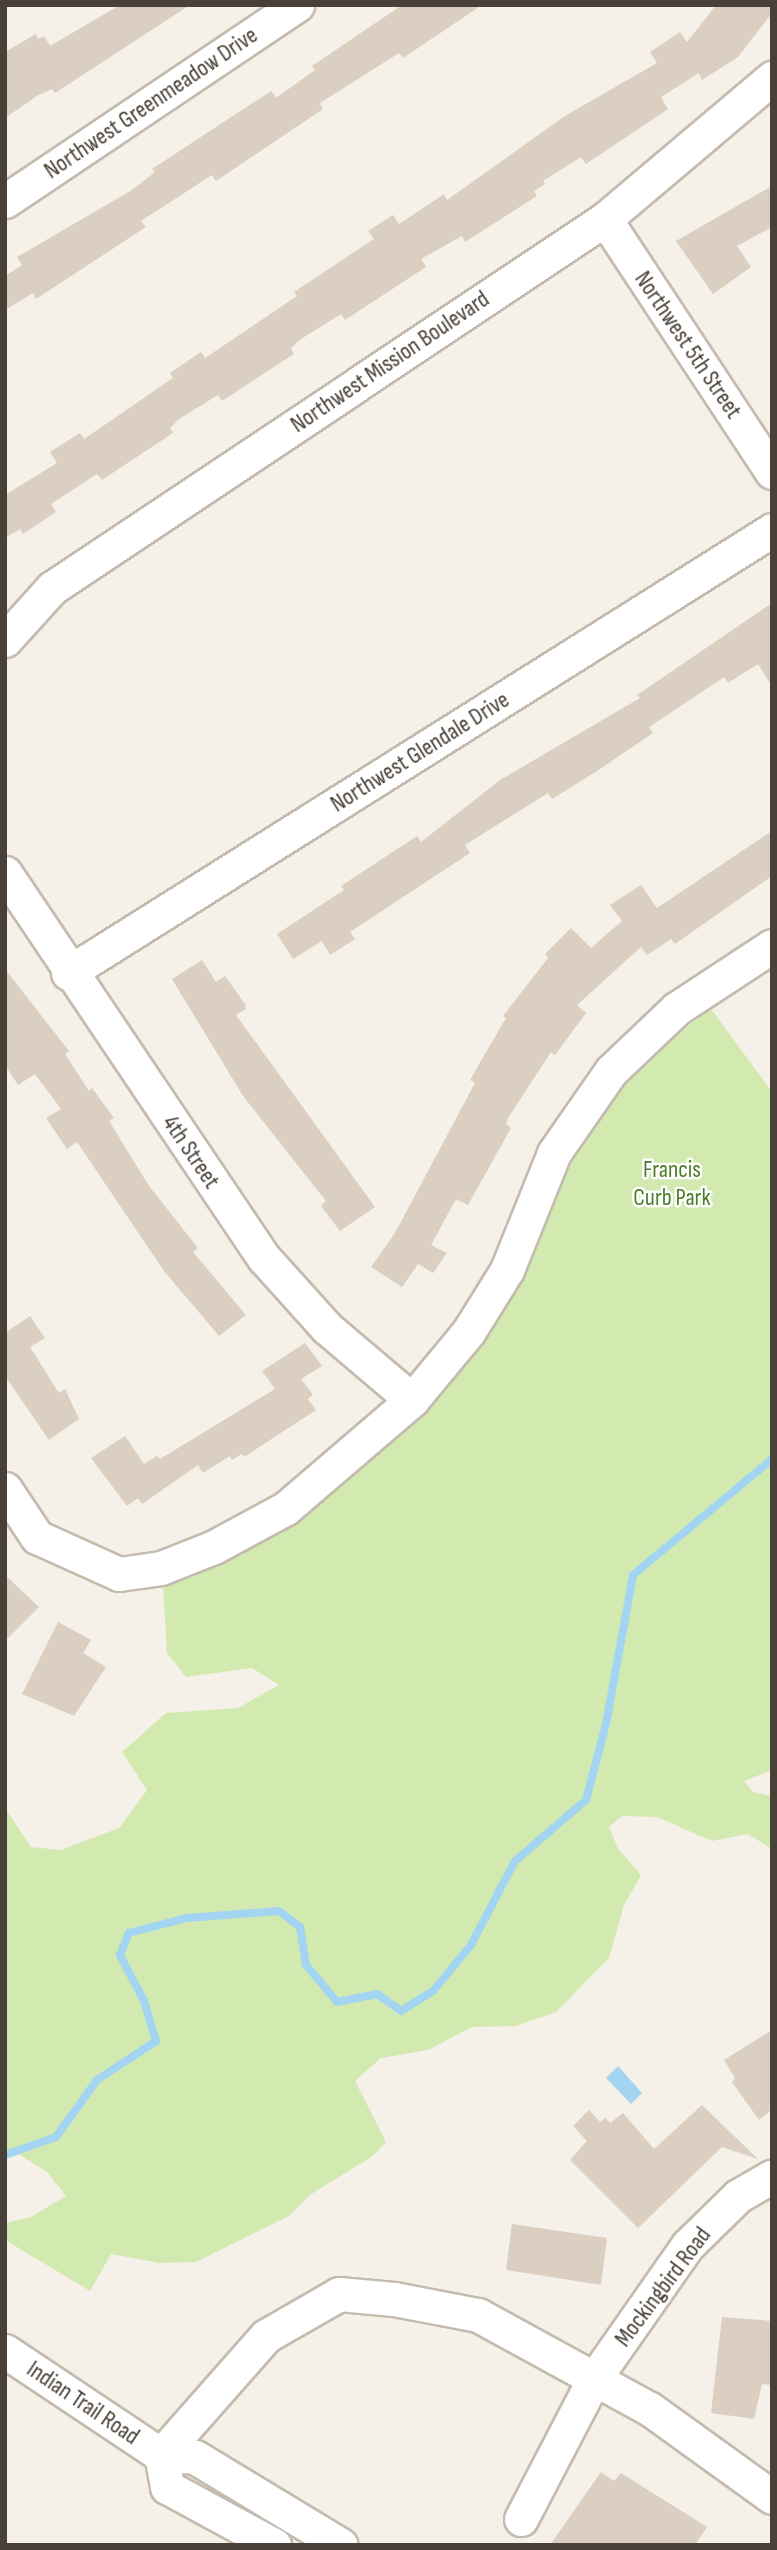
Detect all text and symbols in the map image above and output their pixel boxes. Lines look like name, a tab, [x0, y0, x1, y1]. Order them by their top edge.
street label: Northwest Greenmeadow Drive	[39, 21, 263, 185]
street label: Northwest 5th Street	[628, 266, 748, 424]
street label: Northwest Mission Boulevard	[285, 285, 495, 439]
street label: Northwest Glendale Drive	[325, 685, 515, 819]
street label: 4th Street	[156, 1110, 226, 1194]
park label: Francis Curb Park	[633, 1156, 711, 1212]
street label: Mockingbird Road	[609, 2222, 717, 2352]
street label: Indian Trail Road	[21, 2355, 145, 2451]

